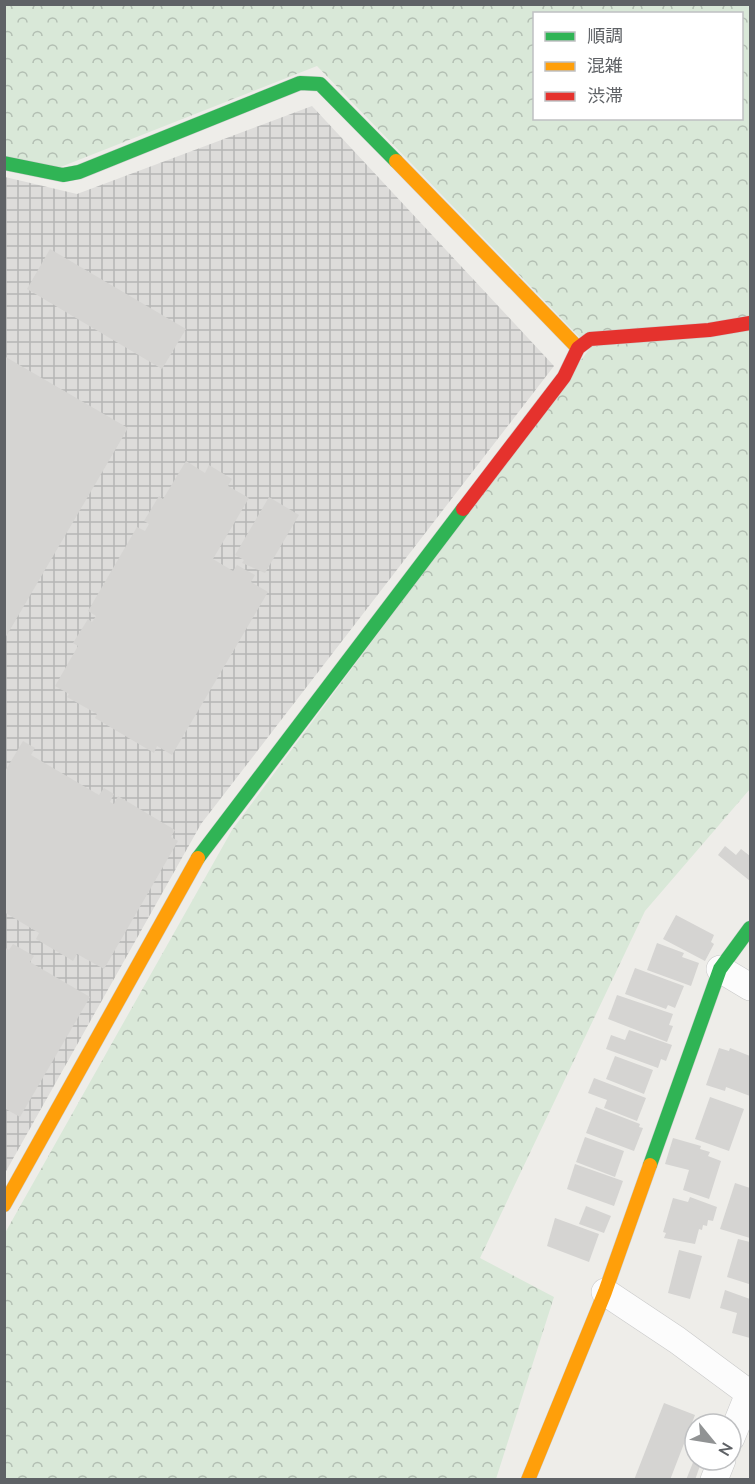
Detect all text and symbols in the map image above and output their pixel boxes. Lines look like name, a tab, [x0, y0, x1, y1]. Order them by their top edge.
legend	[533, 12, 743, 120]
text: 順調	[587, 24, 623, 48]
text: 混雑	[587, 54, 623, 78]
text: 渋滞	[587, 84, 623, 108]
north arrow	[683, 1412, 743, 1472]
text: N	[713, 1438, 738, 1460]

